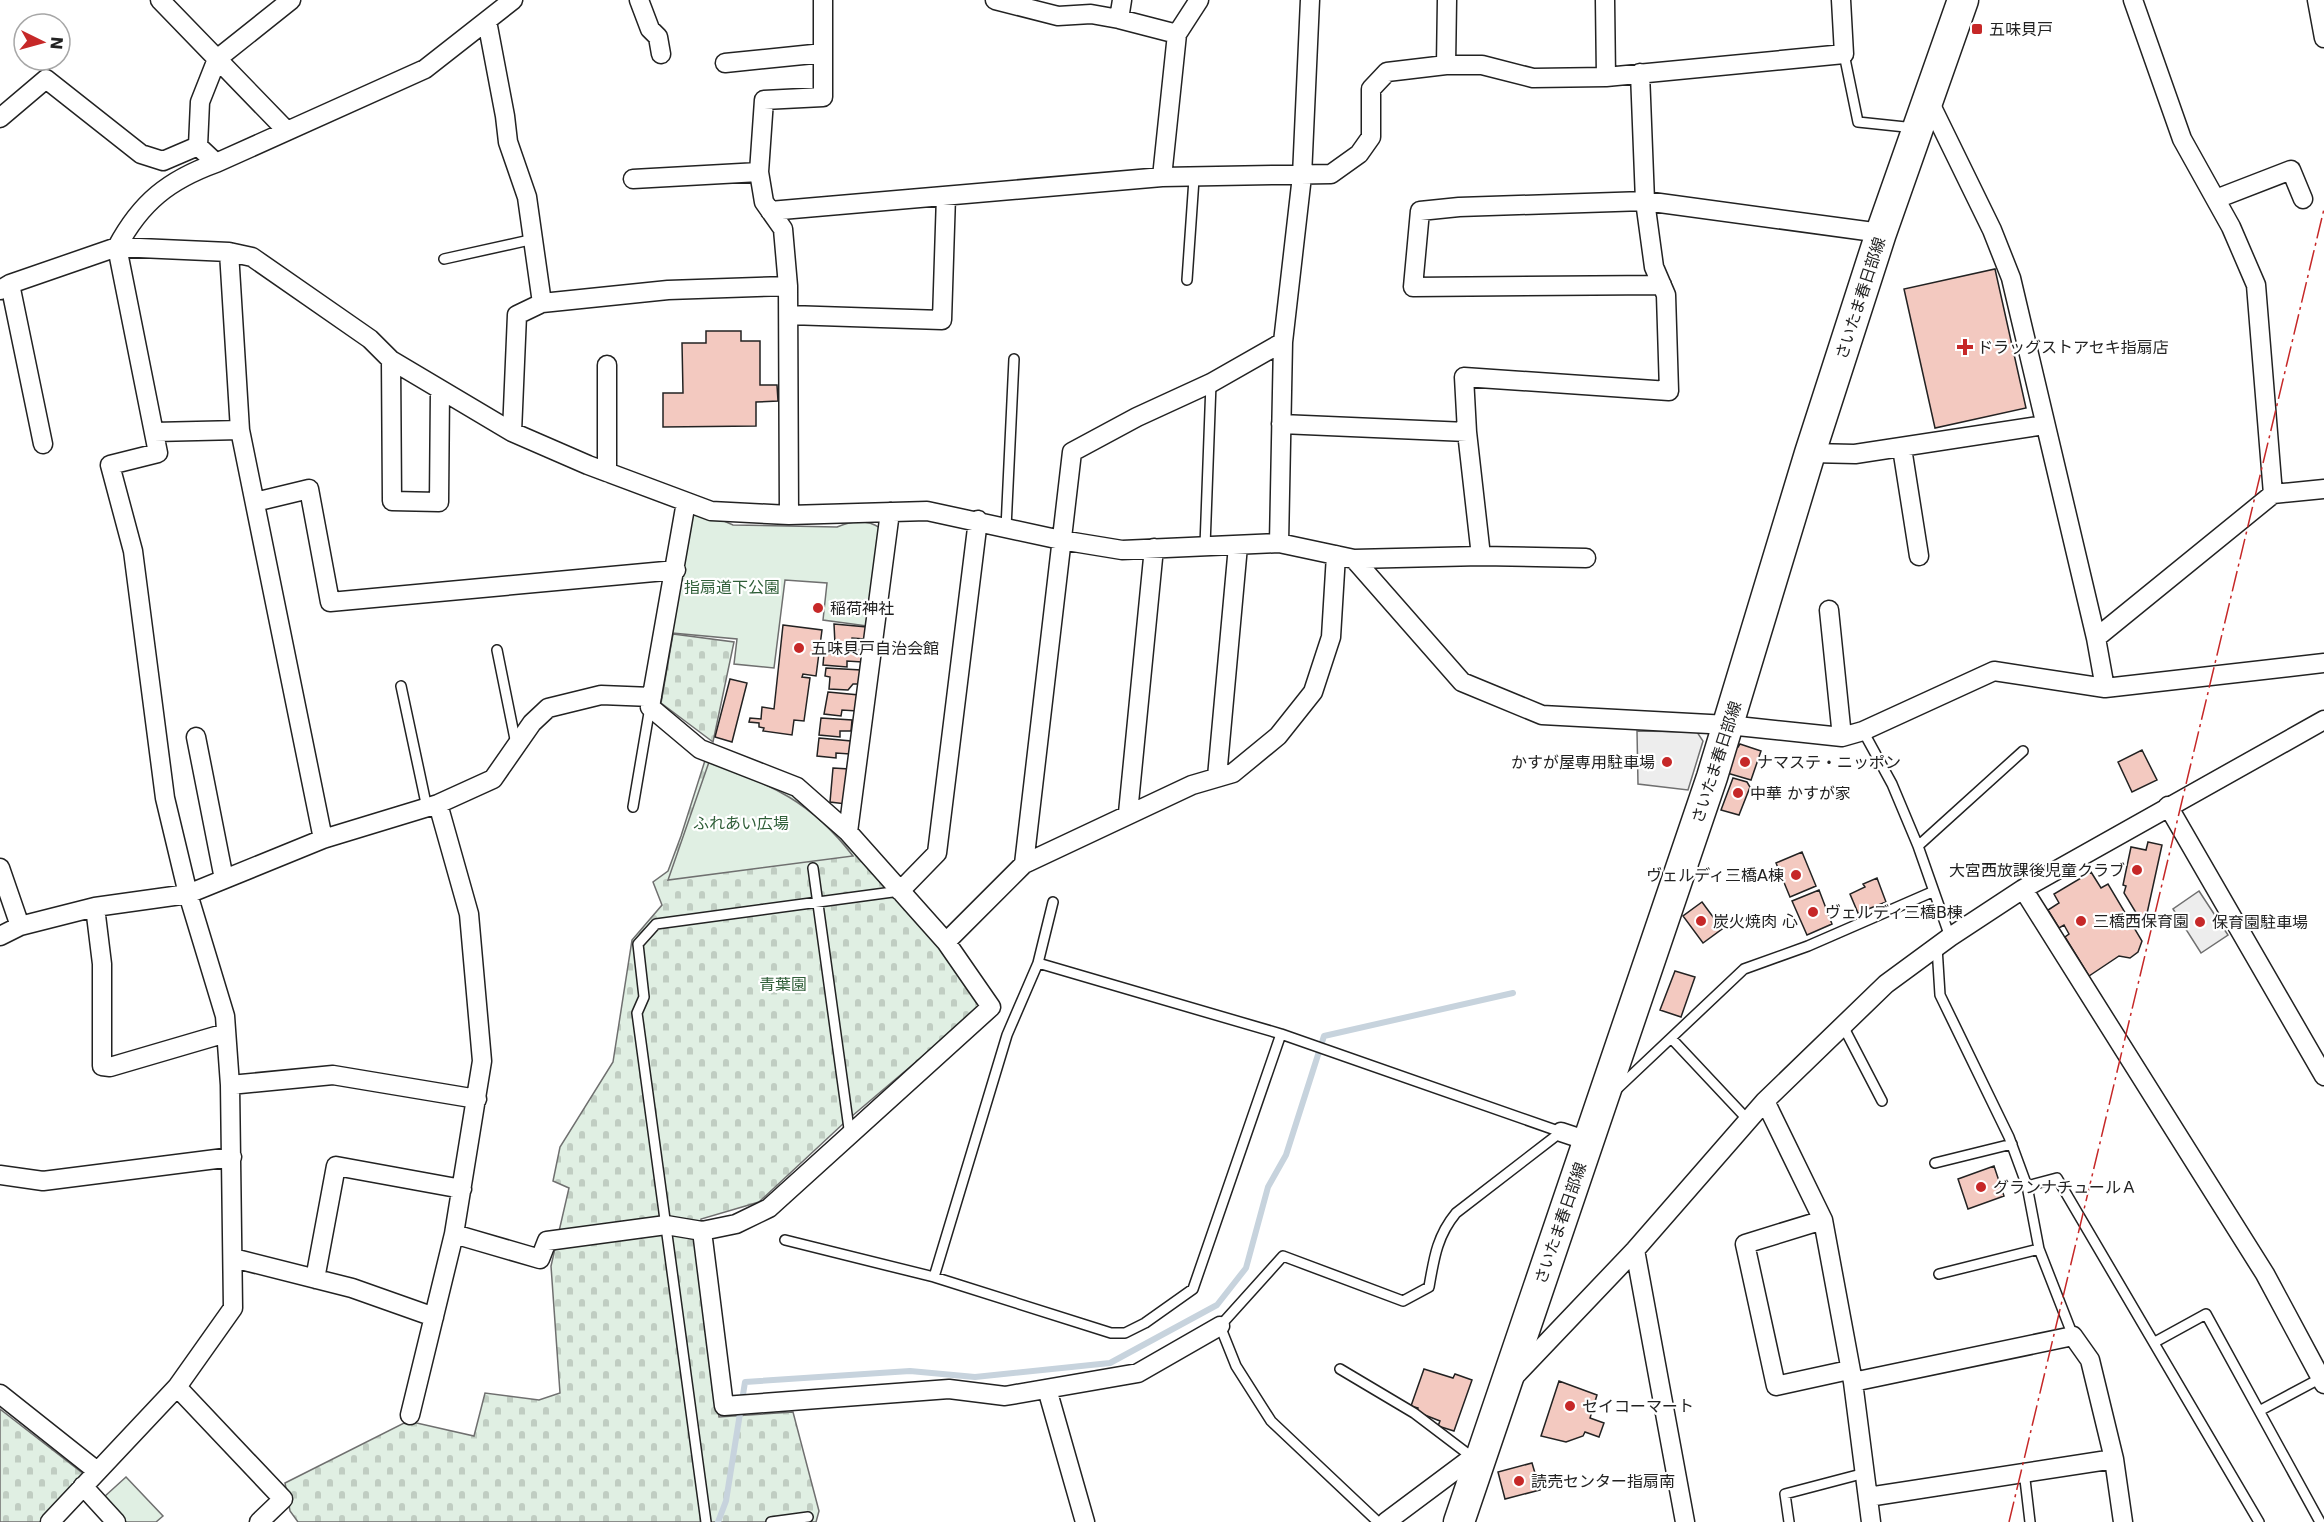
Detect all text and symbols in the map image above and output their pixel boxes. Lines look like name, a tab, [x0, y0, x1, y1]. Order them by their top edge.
north arrow	[12, 12, 72, 72]
place label: 五味貝戸	[1989, 20, 2053, 39]
marker: 五味貝戸	[1970, 22, 1984, 36]
text: N	[46, 36, 66, 51]
street label: さいたま春日部線	[1832, 235, 1889, 362]
place label: ドラッグストアセキ指扇店	[1977, 338, 2169, 357]
marker: ドラッグストアセキ指扇店	[1958, 340, 1972, 354]
park label: 指扇道下公園	[684, 578, 780, 597]
place label: 稲荷神社	[830, 599, 894, 618]
marker: 稲荷神社	[811, 601, 825, 615]
place label: 五味貝戸自治会館	[811, 639, 939, 658]
marker: 五味貝戸自治会館	[792, 641, 806, 655]
street label: さいたま春日部線	[1688, 699, 1745, 826]
place label: かすが屋専用駐車場	[1511, 753, 1655, 772]
place label: ナマステ・ニッポン	[1757, 753, 1901, 772]
marker: かすが屋専用駐車場	[1660, 755, 1674, 769]
marker: ナマステ・ニッポン	[1738, 755, 1752, 769]
place label: 中華 かすが家	[1750, 784, 1851, 803]
marker: 中華 かすが家	[1731, 786, 1745, 800]
park label: ふれあい広場	[693, 814, 789, 833]
place label: 大宮西放課後児童クラブ	[1949, 861, 2125, 880]
marker: 大宮西放課後児童クラブ	[2130, 863, 2144, 877]
place label: ヴェルディ三橋A棟	[1646, 866, 1784, 885]
marker: ヴェルディ三橋A棟	[1789, 868, 1803, 882]
place label: ヴェルディ三橋B棟	[1825, 903, 1963, 922]
marker: ヴェルディ三橋B棟	[1806, 905, 1820, 919]
place label: 炭火焼肉 心	[1713, 912, 1798, 931]
place label: 三橋西保育園	[2093, 912, 2189, 931]
place label: 保育園駐車場	[2212, 913, 2308, 932]
marker: 炭火焼肉 心	[1694, 914, 1708, 928]
marker: 三橋西保育園	[2074, 914, 2088, 928]
marker: 保育園駐車場	[2193, 915, 2207, 929]
park label: 青葉園	[759, 975, 807, 994]
street label: さいたま春日部線	[1531, 1160, 1590, 1287]
place label: グランナチュールＡ	[1993, 1178, 2137, 1197]
marker: グランナチュールＡ	[1974, 1180, 1988, 1194]
place label: セイコーマート	[1582, 1397, 1694, 1416]
marker: セイコーマート	[1563, 1399, 1577, 1413]
place label: 読売センター指扇南	[1531, 1472, 1675, 1491]
marker: 読売センター指扇南	[1512, 1474, 1526, 1488]

